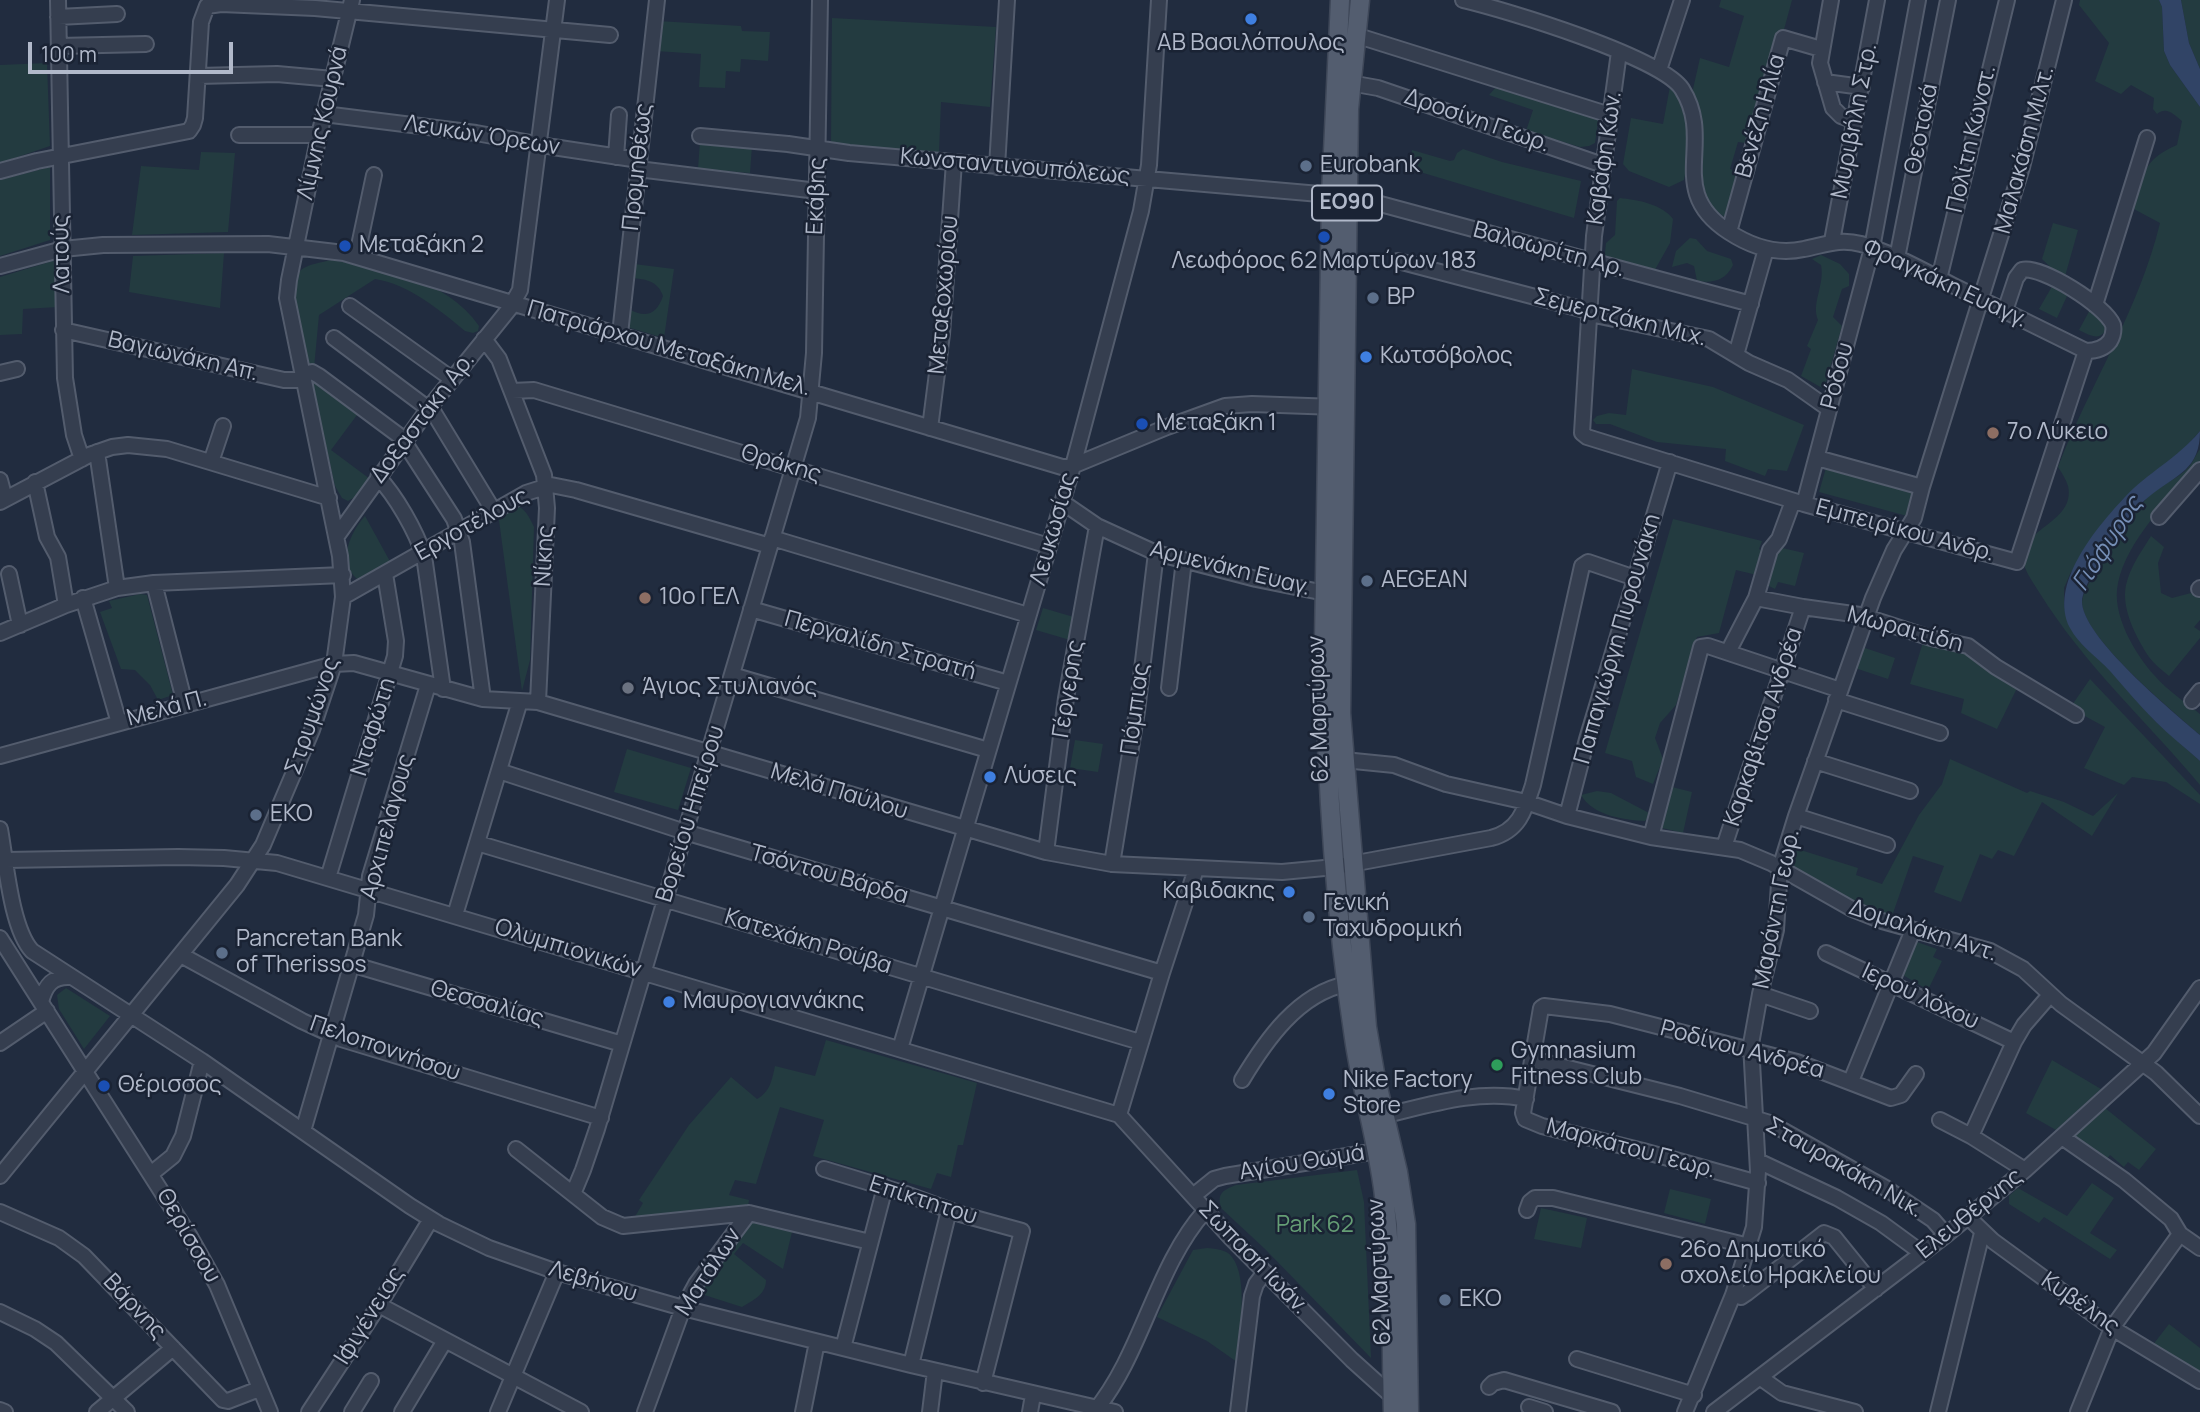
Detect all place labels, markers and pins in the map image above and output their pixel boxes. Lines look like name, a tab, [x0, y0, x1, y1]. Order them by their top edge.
marker: ΑΒ Βασιλόπουλος	[1243, 11, 1259, 27]
place label: ΑΒ Βασιλόπουλος	[1157, 30, 1345, 58]
place label: Eurobank	[1320, 152, 1420, 180]
marker: Eurobank	[1298, 158, 1314, 174]
marker: Λεωφόρος 62 Μαρτύρων 183	[1316, 229, 1332, 245]
place label: Μεταξάκη 2	[359, 232, 484, 260]
marker: Μεταξάκη 2	[337, 238, 353, 254]
place label: Λεωφόρος 62 Μαρτύρων 183	[1171, 248, 1477, 276]
place label: BP	[1387, 284, 1415, 312]
marker: BP	[1365, 290, 1381, 306]
place label: Κωτσόβολος	[1380, 343, 1513, 371]
marker: Κωτσόβολος	[1358, 349, 1374, 365]
place label: Μεταξάκη 1	[1156, 410, 1277, 438]
marker: Μεταξάκη 1	[1134, 416, 1150, 432]
place label: 7o Λύκειο	[2007, 419, 2108, 447]
marker: 7o Λύκειο	[1985, 425, 2001, 441]
place label: AEGEAN	[1381, 567, 1468, 595]
marker: AEGEAN	[1359, 573, 1375, 589]
place label: 10ο ΓΕΛ	[659, 584, 739, 612]
marker: 10ο ΓΕΛ	[637, 590, 653, 606]
place label: Άγιος Στυλιανός	[642, 674, 817, 702]
marker: Άγιος Στυλιανός	[620, 680, 636, 696]
place label: Λύσεις	[1004, 763, 1077, 791]
marker: Λύσεις	[982, 769, 998, 785]
place label: EKO	[270, 801, 313, 829]
marker: EKO	[248, 807, 264, 823]
place label: Καβιδακης	[1162, 878, 1275, 906]
marker: Καβιδακης	[1281, 884, 1297, 900]
place label: Γενική Ταχυδρομική	[1323, 890, 1462, 944]
marker: Γενική Ταχυδρομική	[1301, 909, 1317, 925]
place label: Pancretan Bank of Therissos	[236, 926, 402, 980]
marker: Pancretan Bank of Therissos	[214, 945, 230, 961]
place label: Μαυρογιαννάκης	[683, 988, 864, 1016]
marker: Μαυρογιαννάκης	[661, 994, 677, 1010]
place label: Gymnasium Fitness Club	[1511, 1038, 1642, 1092]
marker: Gymnasium Fitness Club	[1489, 1057, 1505, 1073]
place label: Nike Factory Store	[1343, 1067, 1473, 1121]
place label: Θέρισσος	[118, 1072, 222, 1100]
marker: Θέρισσος	[96, 1078, 112, 1094]
marker: Nike Factory Store	[1321, 1086, 1337, 1102]
place label: 26ο Δημοτικό σχολείο Ηρακλείου	[1680, 1237, 1881, 1291]
marker: 26ο Δημοτικό σχολείο Ηρακλείου	[1658, 1256, 1674, 1272]
place label: ΕΚΟ	[1459, 1286, 1502, 1314]
marker: ΕΚΟ	[1437, 1292, 1453, 1308]

